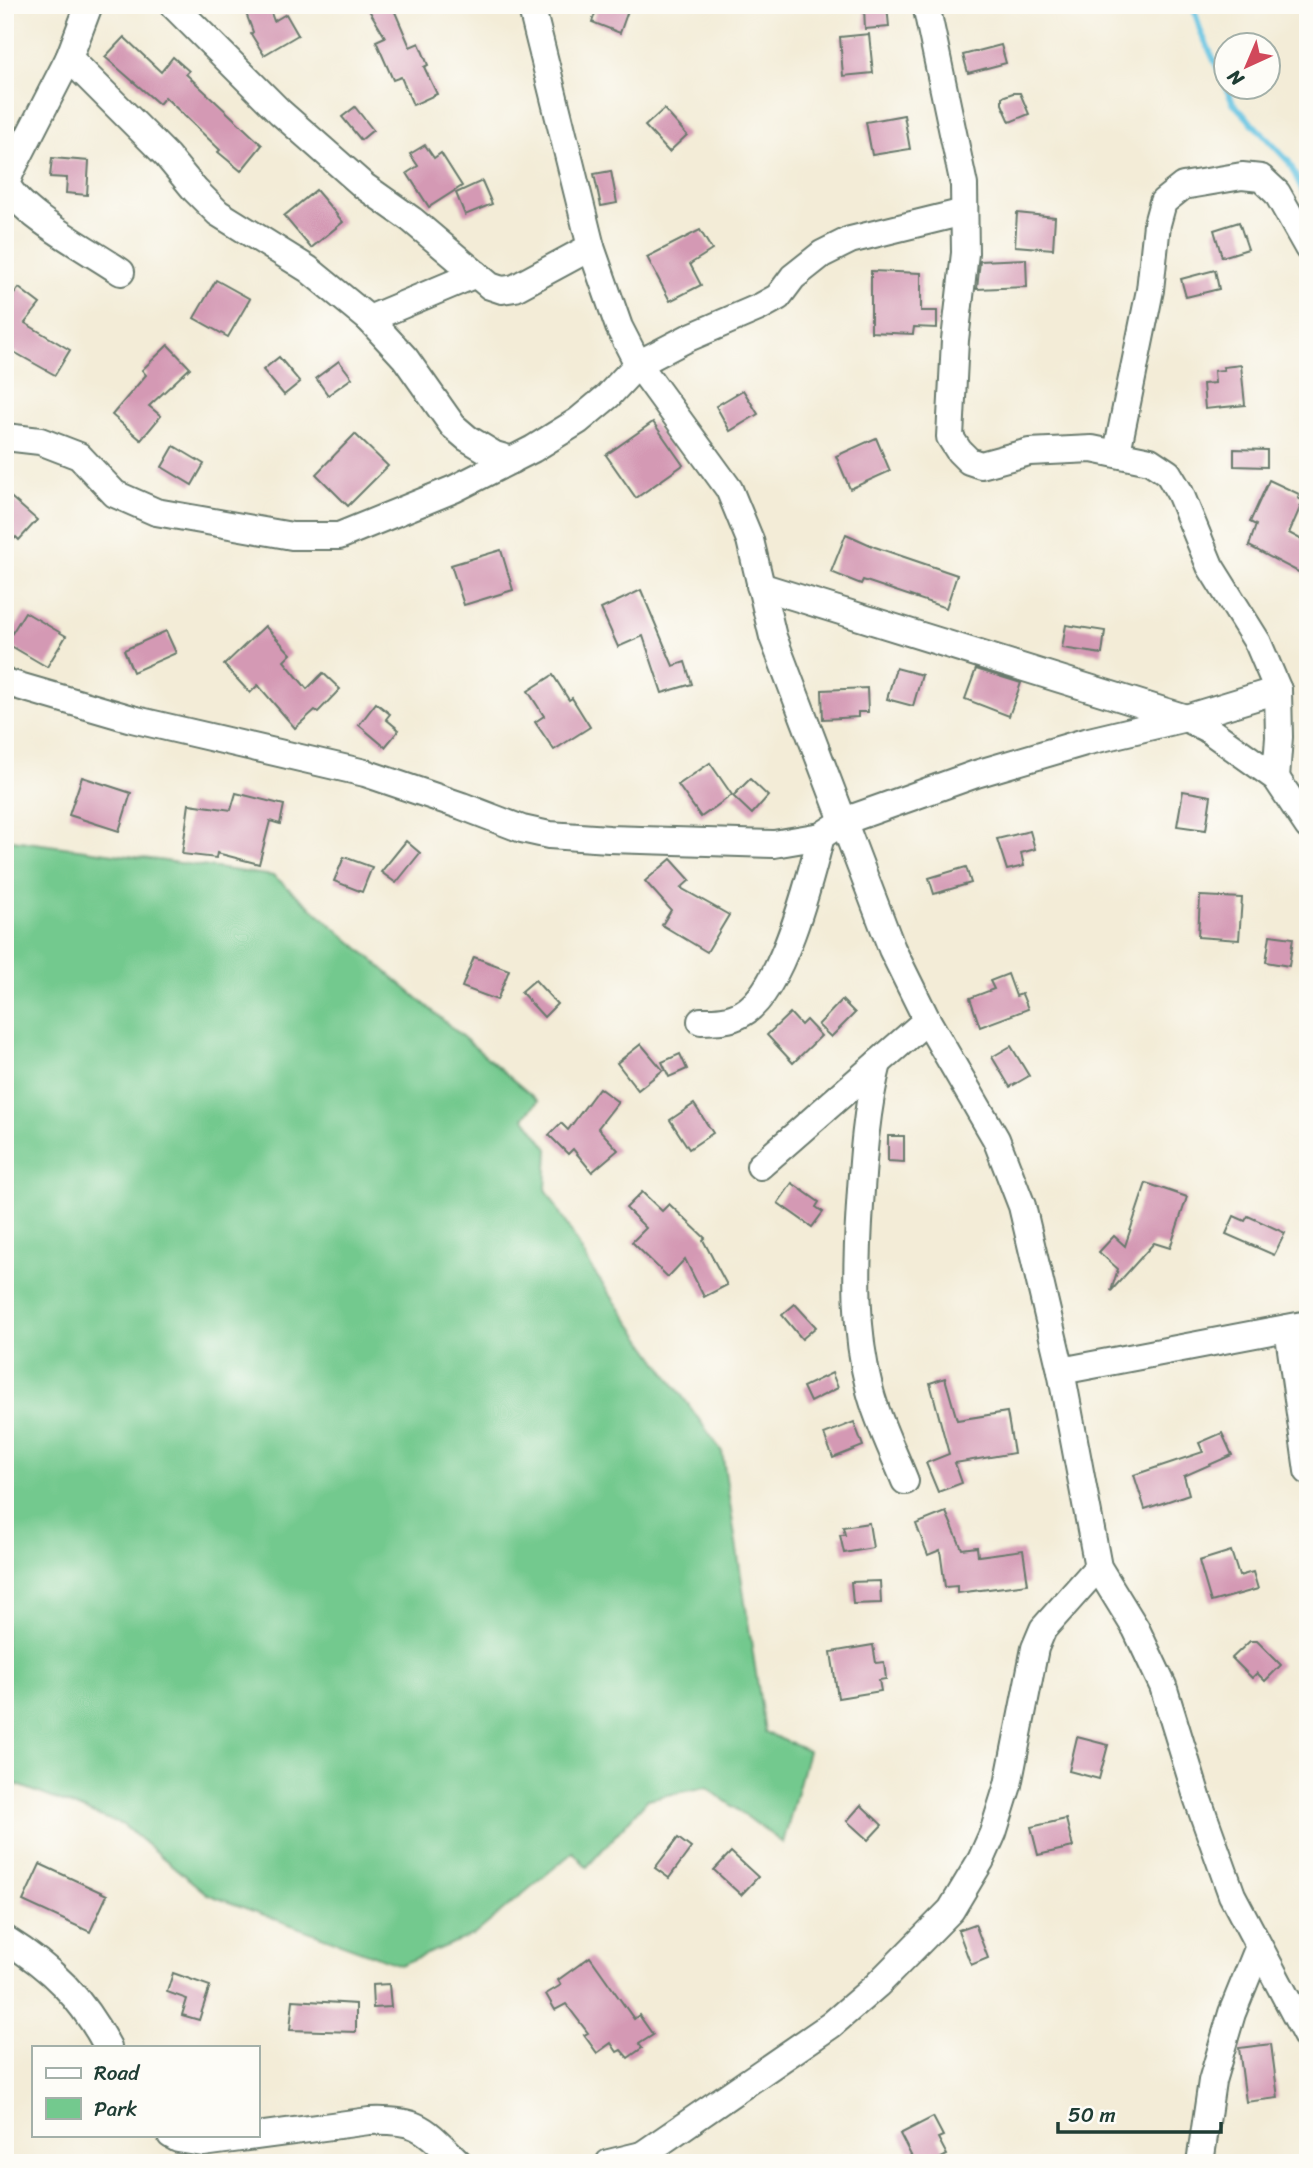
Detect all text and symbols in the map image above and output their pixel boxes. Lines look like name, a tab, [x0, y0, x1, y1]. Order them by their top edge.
north arrow	[1212, 32, 1282, 102]
text: N	[1219, 61, 1252, 95]
legend	[32, 2046, 259, 2136]
text: Road	[94, 2054, 141, 2092]
text: Park	[94, 2090, 137, 2128]
scale bar	[1058, 2091, 1220, 2135]
text: 50 m	[1068, 2096, 1116, 2134]

